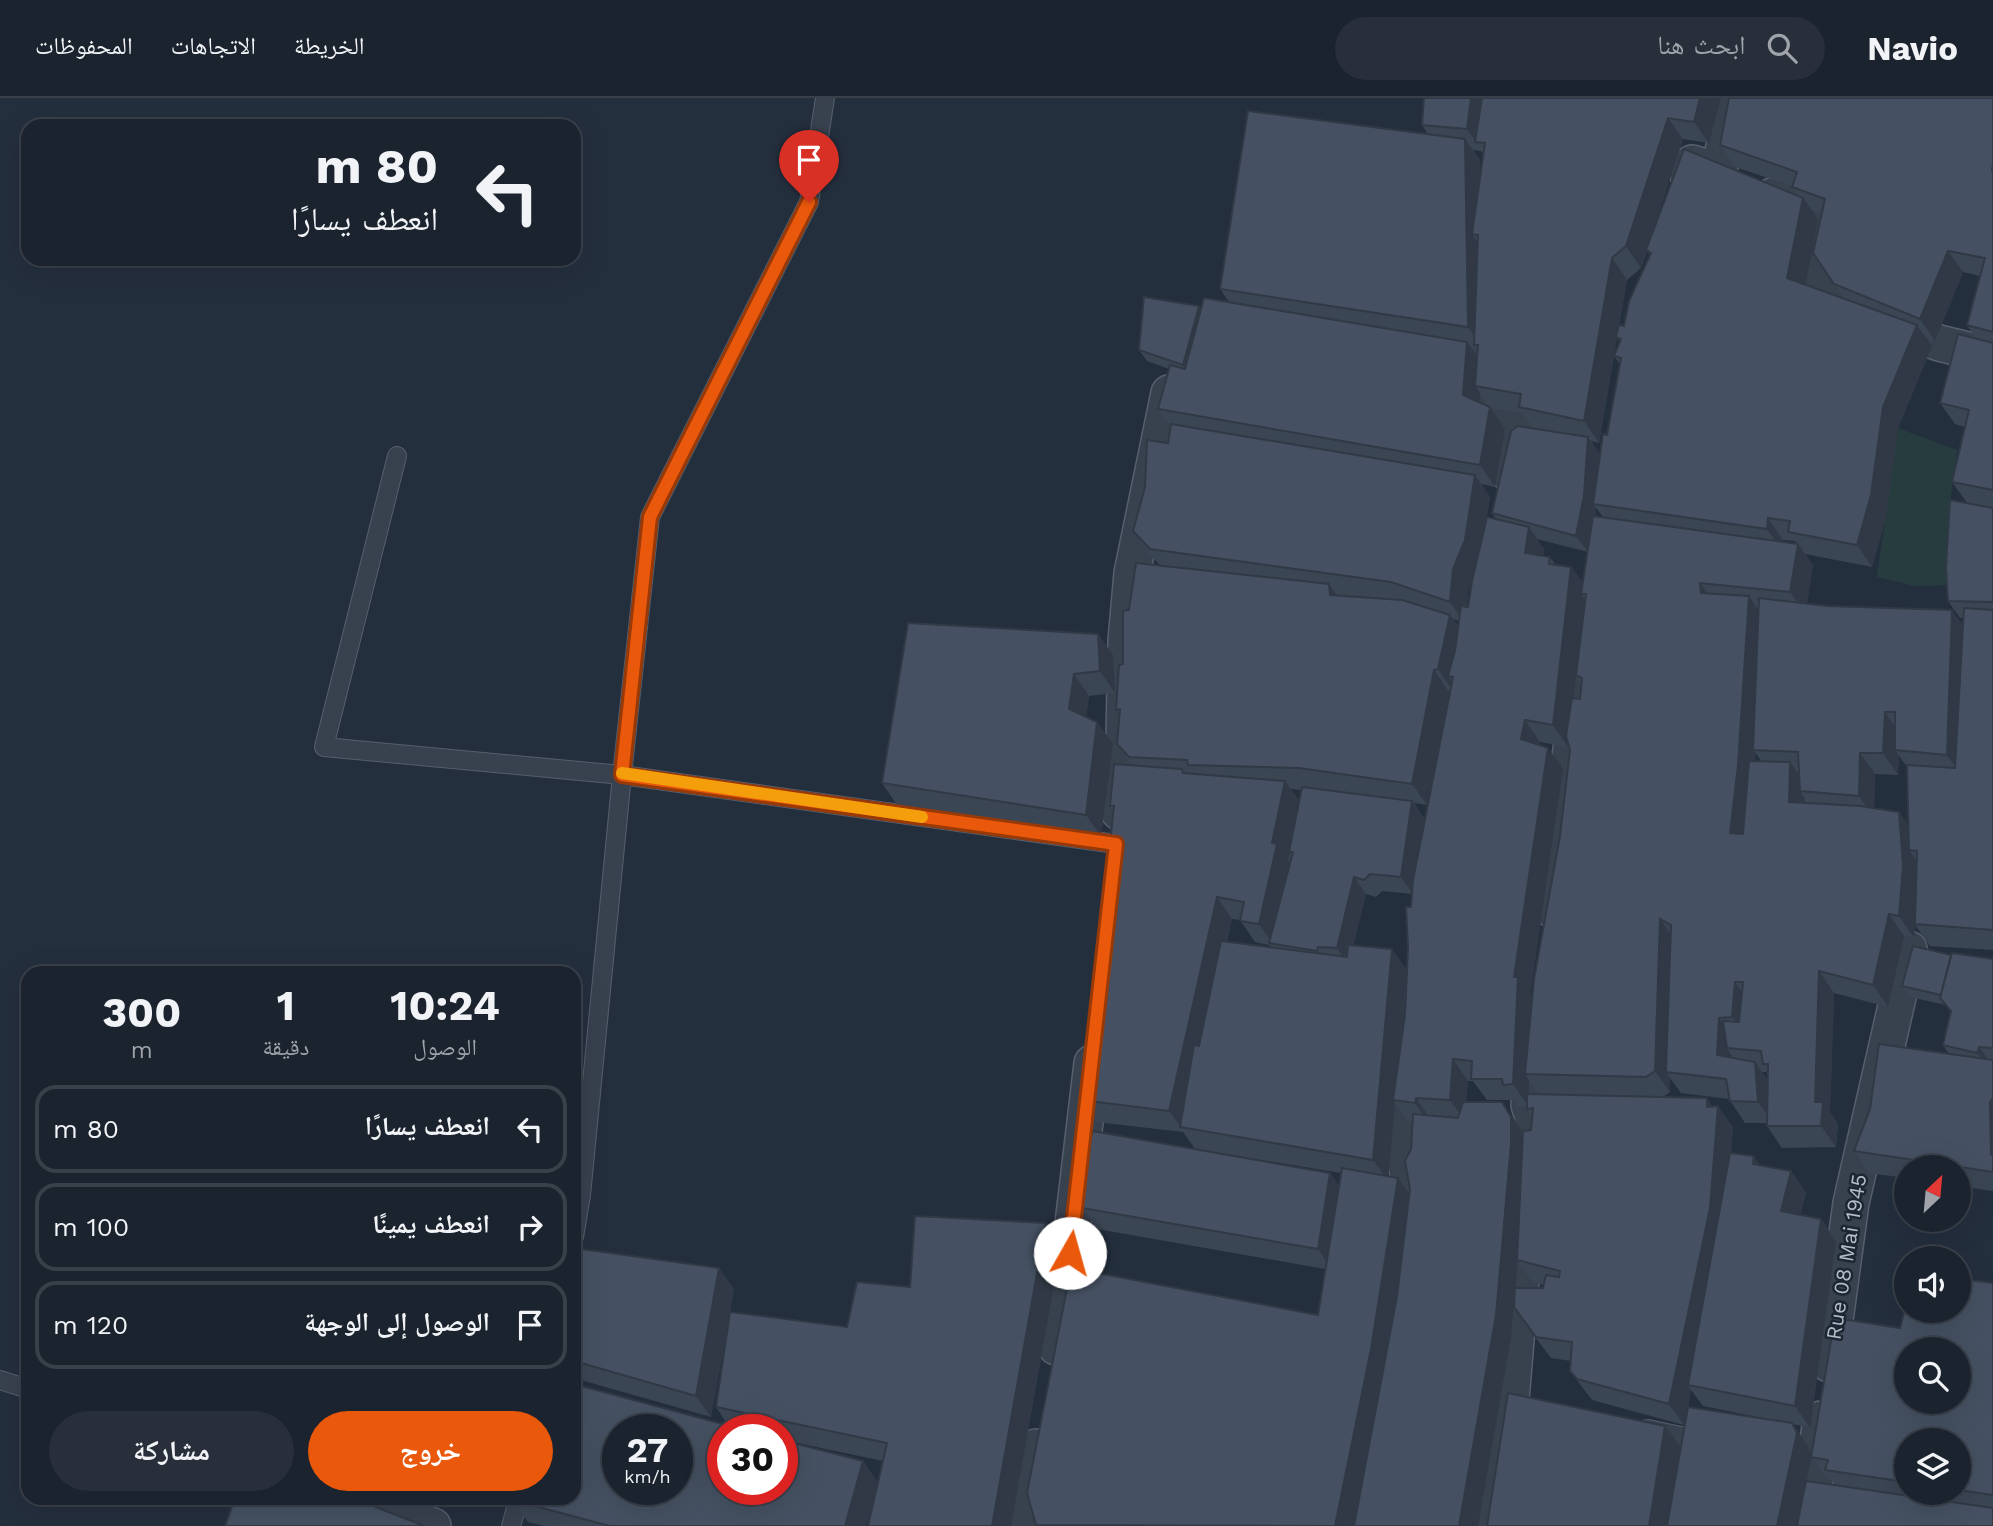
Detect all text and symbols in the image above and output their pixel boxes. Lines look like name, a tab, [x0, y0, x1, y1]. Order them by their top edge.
search box	[1335, 17, 1825, 80]
icon: search	[1763, 29, 1801, 67]
text: Navio	[1867, 29, 1958, 68]
text: ابحث هنا	[1657, 30, 1745, 60]
text: المحفوظات	[35, 32, 133, 60]
text: الاتجاهات	[171, 32, 256, 60]
text: الخريطة	[294, 32, 365, 60]
pin	[779, 130, 839, 202]
text: 80 m	[316, 137, 438, 195]
icon: arrive	[790, 141, 828, 179]
icon: left	[462, 147, 553, 238]
text: انعطف يسارًا	[291, 200, 438, 238]
text: 1	[277, 981, 295, 1030]
text: 10:24	[390, 981, 500, 1030]
text: 300	[102, 988, 181, 1037]
text: دقيقة	[262, 1034, 309, 1061]
text: الوصول	[413, 1034, 477, 1061]
text: m	[131, 1037, 153, 1064]
icon: left	[511, 1110, 549, 1148]
text: انعطف يسارًا	[365, 1111, 490, 1141]
text: 80 m	[53, 1114, 119, 1144]
north arrow	[1894, 1155, 1970, 1232]
map controls	[1894, 1155, 1971, 1505]
street label: Rue 08 Mai 1945	[1821, 1172, 1871, 1342]
icon: right	[511, 1208, 549, 1246]
text: انعطف يمينًا	[372, 1209, 490, 1239]
text: 100 m	[53, 1212, 129, 1242]
position arrow	[1033, 1216, 1107, 1290]
button: sound	[1894, 1246, 1971, 1323]
icon: arrive	[511, 1306, 549, 1344]
text: الوصول إلى الوجهة	[304, 1307, 490, 1337]
text: 120 m	[53, 1310, 128, 1340]
button: search	[1894, 1337, 1971, 1414]
button: مشاركة	[49, 1411, 294, 1491]
button: خروج	[308, 1411, 553, 1491]
speed limit sign: 30	[707, 1414, 798, 1505]
button: layers	[1894, 1428, 1971, 1505]
text: 27	[627, 1429, 668, 1471]
text: km/h	[624, 1466, 671, 1487]

